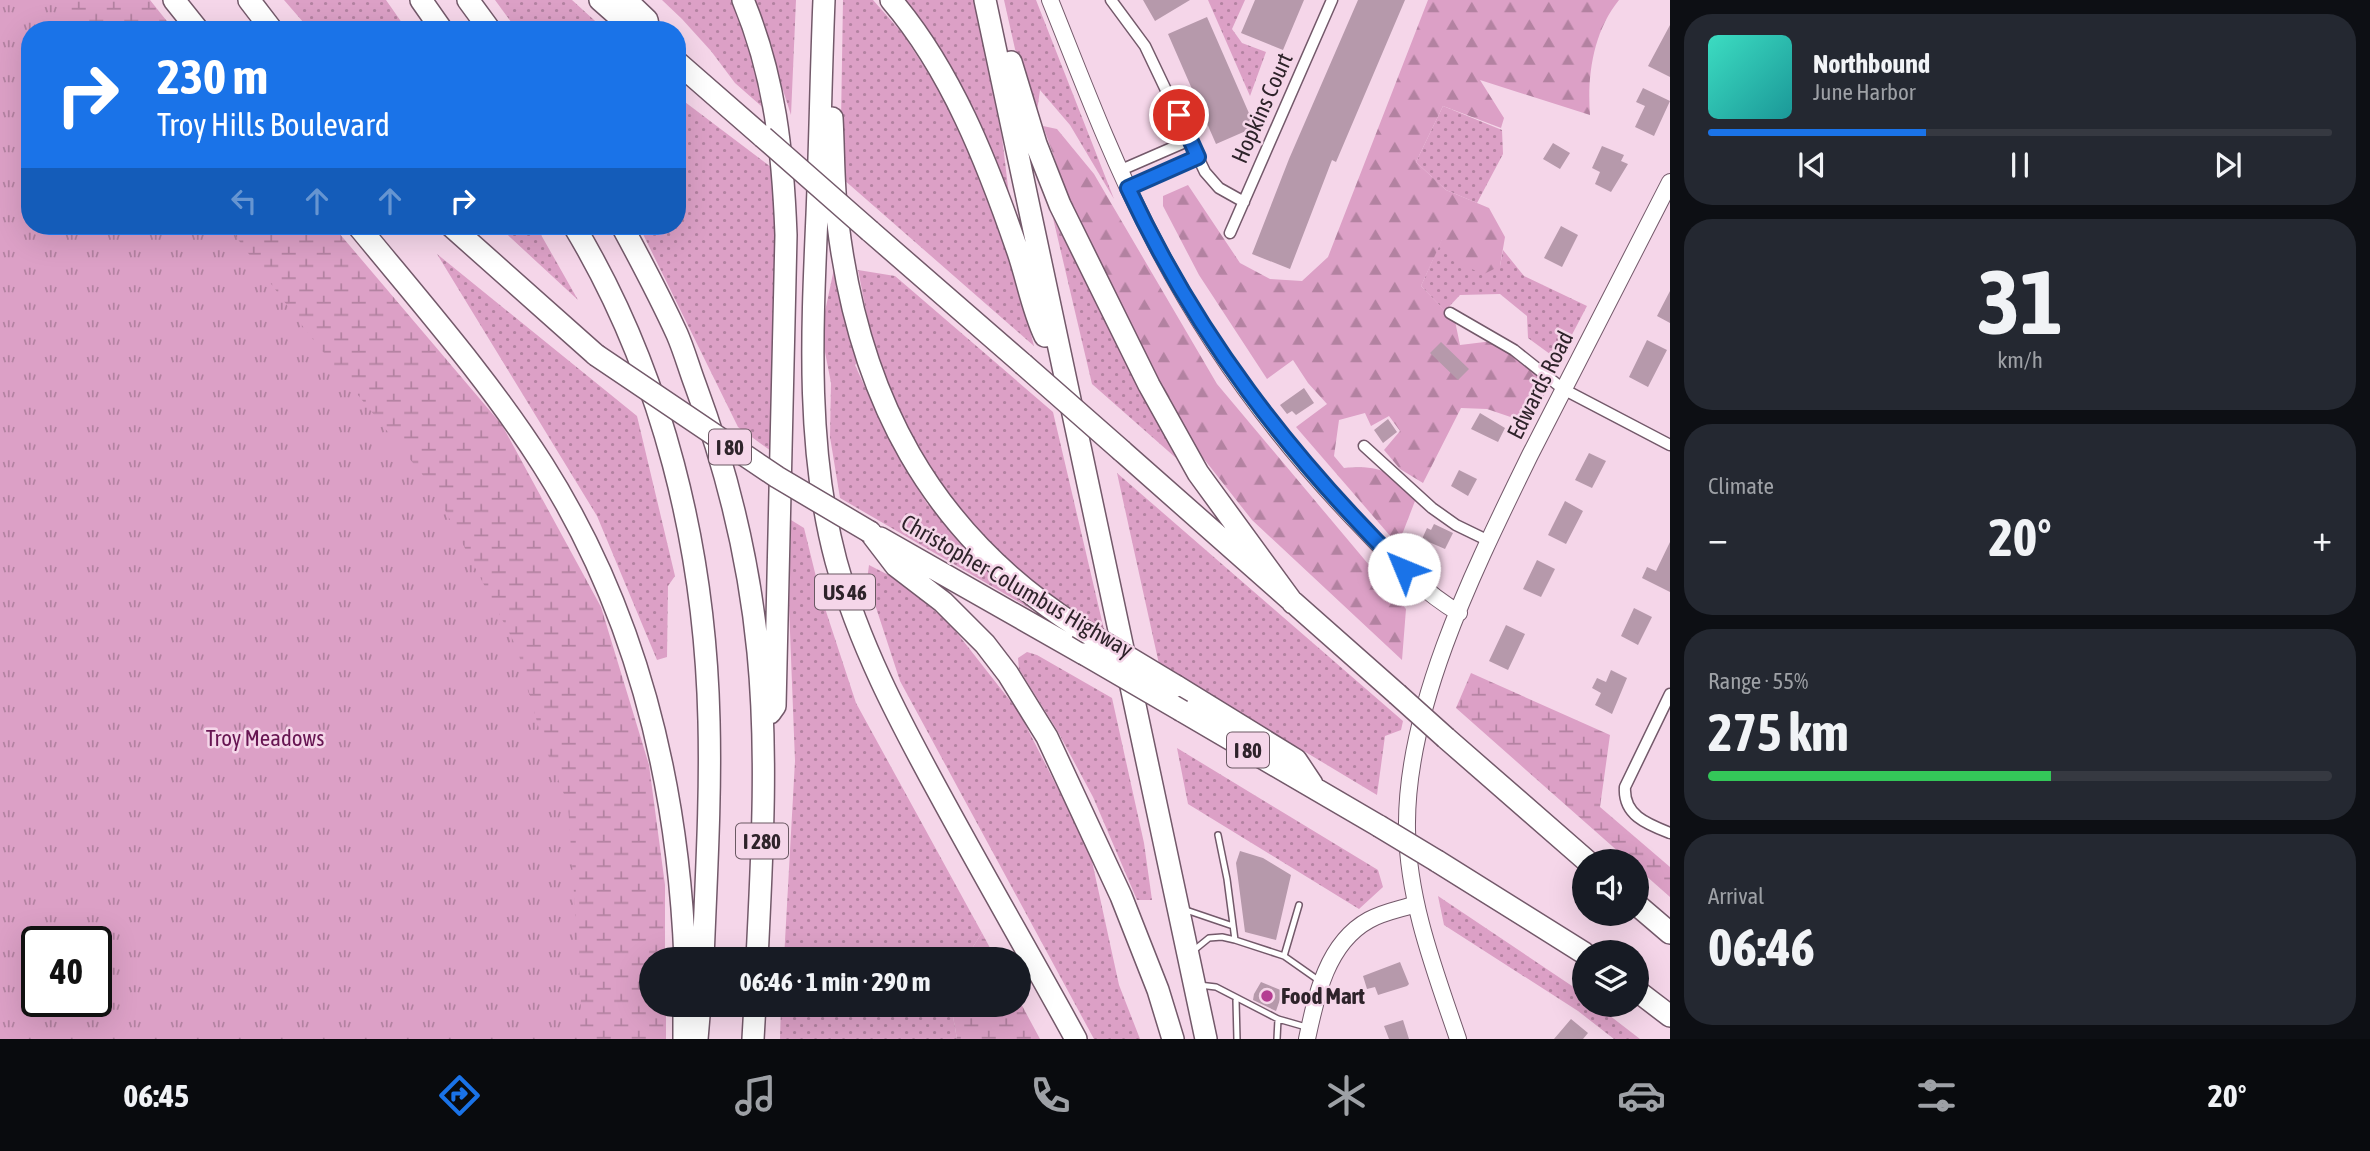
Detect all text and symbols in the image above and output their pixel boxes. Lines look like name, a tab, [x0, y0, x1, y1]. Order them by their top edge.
text: 230 m	[157, 48, 268, 104]
icon: right	[42, 49, 133, 140]
street label: Hopkins Court	[1226, 49, 1298, 167]
text: Northbound	[1813, 49, 1930, 79]
text: June Harbor	[1813, 79, 1916, 105]
pin	[1149, 85, 1209, 145]
icon: arrive	[1160, 96, 1198, 134]
text: Troy Hills Boulevard	[157, 106, 390, 143]
icon: previous	[1793, 146, 1831, 184]
icon: pause	[2001, 146, 2039, 184]
icon: next	[2209, 146, 2247, 184]
icon: left	[225, 182, 263, 220]
icon: ahead	[298, 182, 336, 220]
icon: ahead	[371, 182, 409, 220]
icon: right	[444, 182, 482, 220]
text: 31	[1977, 249, 2063, 353]
street label: Edwards Road	[1502, 327, 1578, 443]
text: km/h	[1997, 347, 2043, 373]
road number: I 80	[709, 430, 751, 464]
text: Climate	[1708, 473, 1774, 499]
text: 20°	[1988, 507, 2052, 567]
street label: Christopher Columbus Highway	[897, 509, 1137, 663]
text: −	[1708, 516, 1728, 559]
text: +	[2312, 516, 2332, 559]
position arrow	[1367, 532, 1441, 606]
road number: US 46	[815, 574, 875, 610]
text: Range · 55%	[1708, 668, 1808, 694]
text: 275 km	[1708, 702, 1849, 762]
park label: Troy Meadows	[206, 725, 324, 751]
road number: I 80	[1227, 732, 1269, 768]
road number: I 280	[736, 824, 788, 858]
map controls	[1572, 849, 1649, 1017]
button: sound	[1572, 849, 1649, 926]
text: Arrival	[1708, 883, 1764, 909]
text: 06:46	[1708, 917, 1815, 977]
speed limit sign: 40	[21, 926, 112, 1017]
button: layers	[1572, 940, 1649, 1017]
text: 06:46 · 1 min · 290 m	[740, 967, 930, 997]
place label: Food Mart	[1281, 983, 1365, 1009]
marker: Food Mart	[1259, 988, 1275, 1004]
icon: directions	[435, 1071, 484, 1120]
icon: music	[731, 1071, 780, 1120]
icon: phone	[1026, 1071, 1075, 1120]
icon: climate	[1322, 1071, 1371, 1120]
icon: car	[1617, 1071, 1666, 1120]
icon: filters	[1912, 1071, 1961, 1120]
text: 06:45	[123, 1077, 189, 1114]
text: 20°	[2208, 1077, 2247, 1114]

